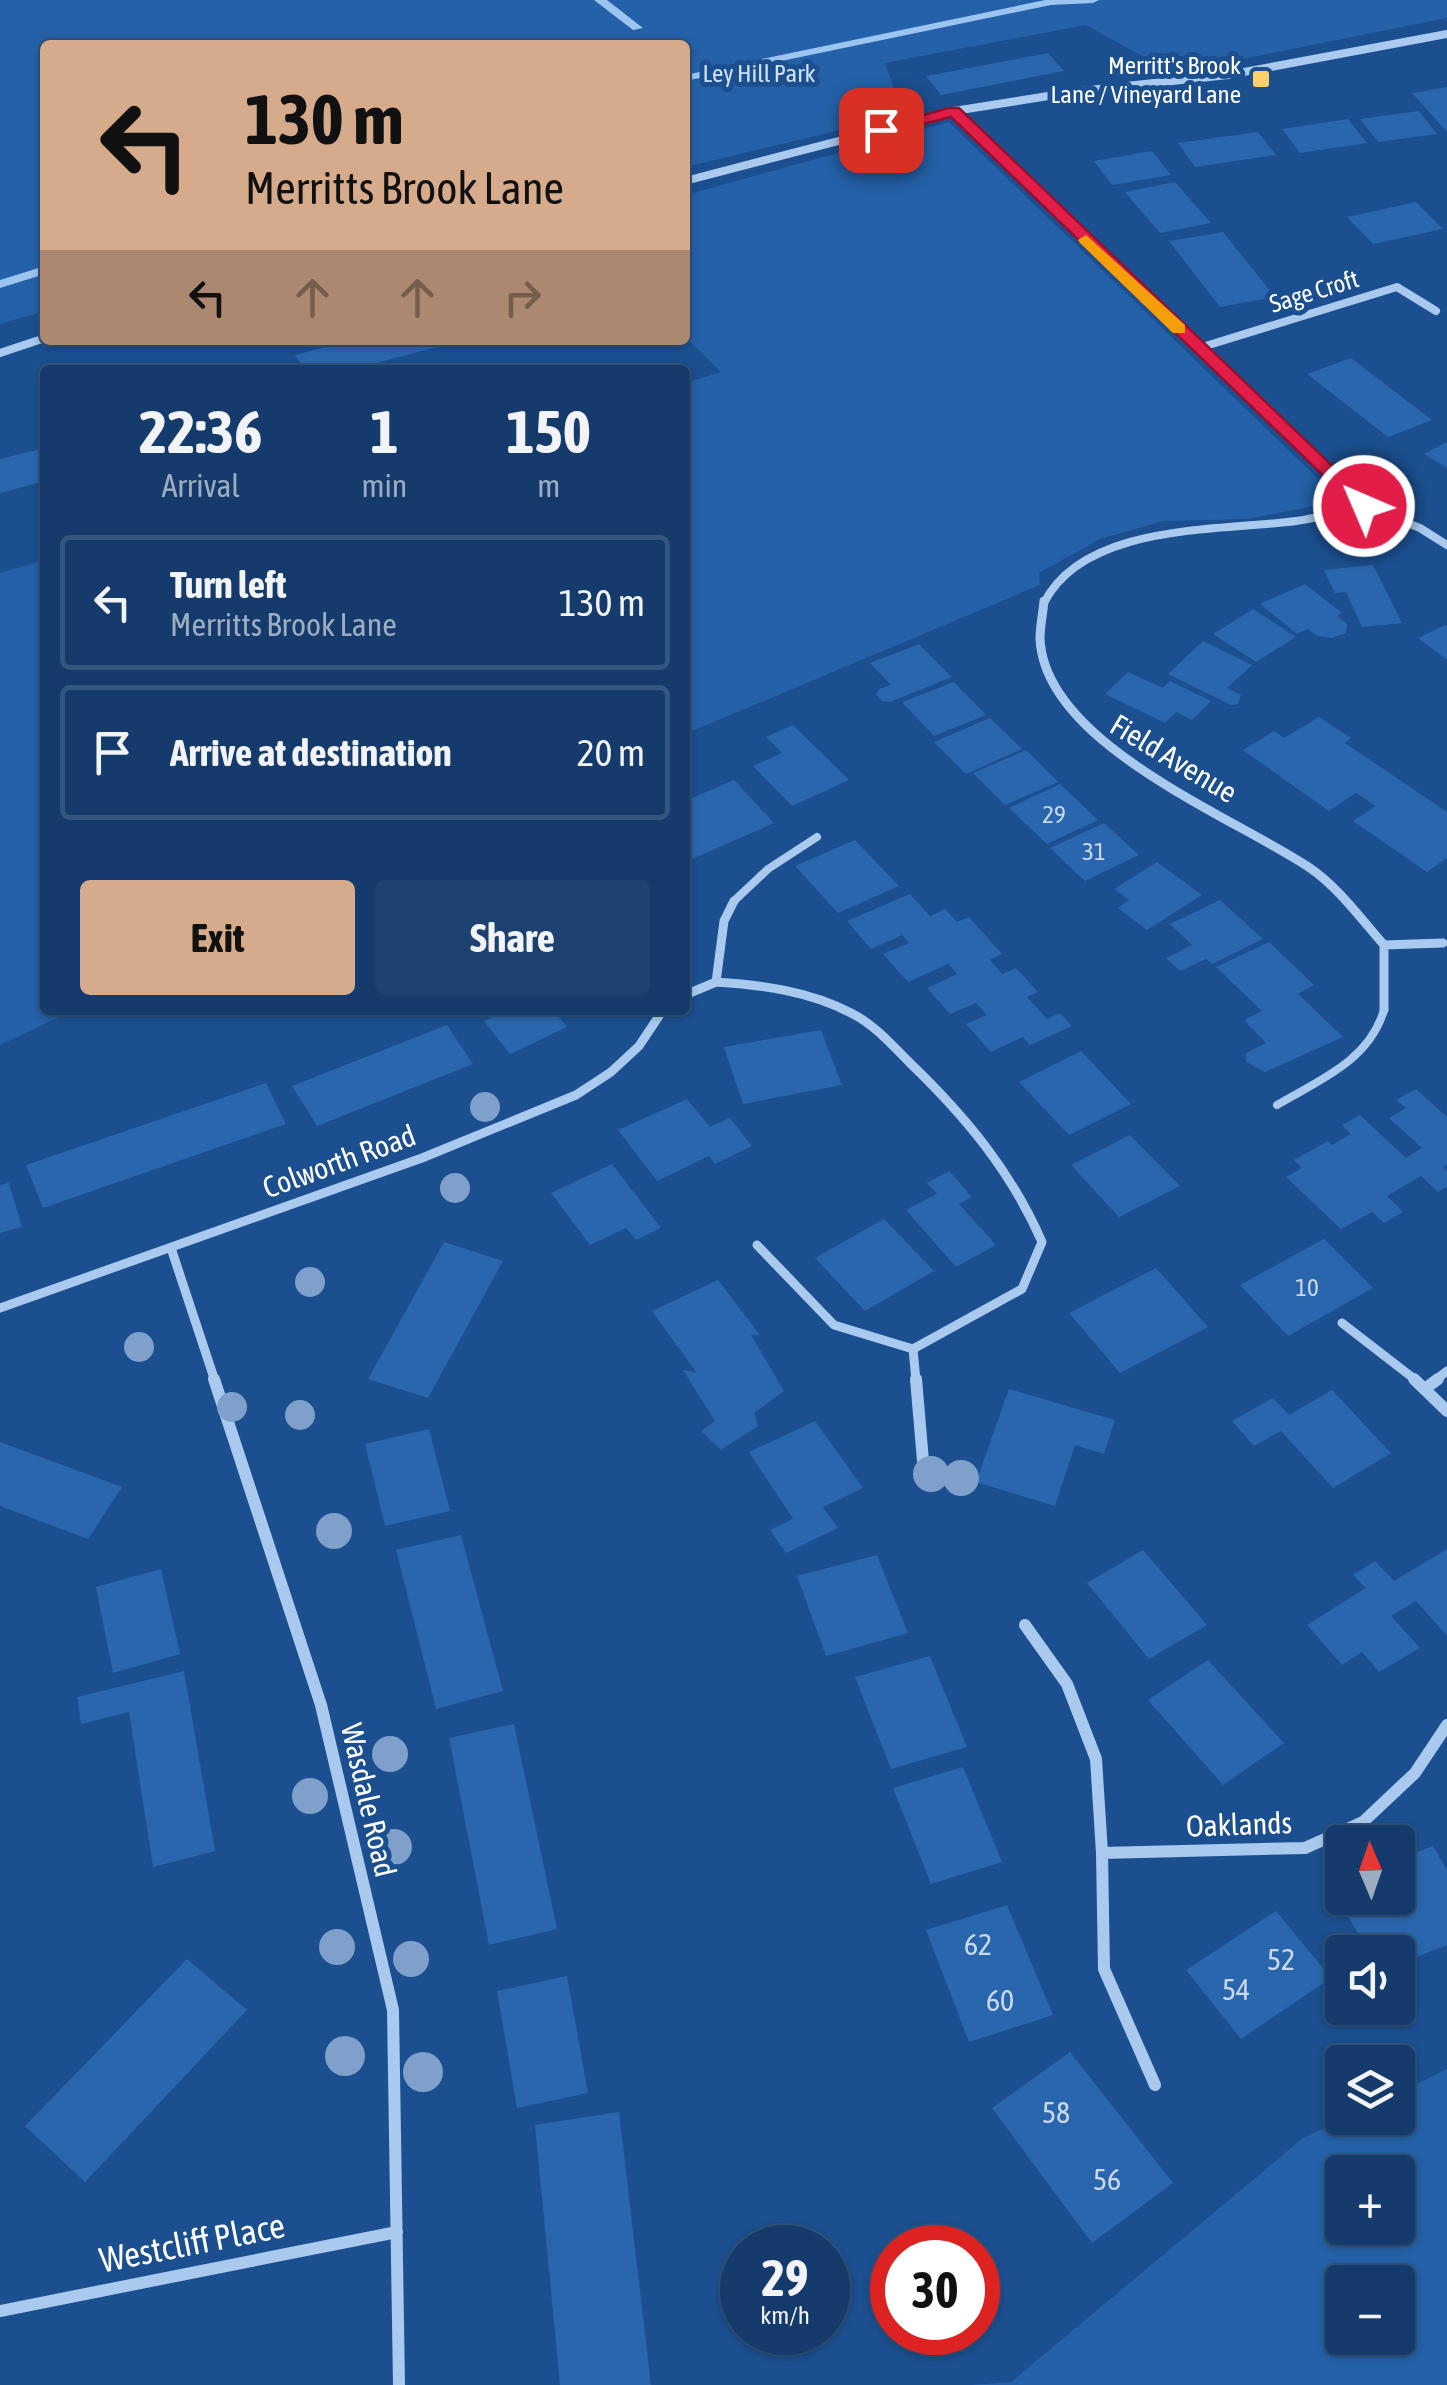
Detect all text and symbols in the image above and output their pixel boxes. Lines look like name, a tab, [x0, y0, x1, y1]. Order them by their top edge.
place label: Merritt's Brook Lane / Vineyard Lane	[1051, 51, 1241, 108]
park label: Ley Hill Park	[702, 59, 816, 87]
marker: Merritt's Brook Lane / Vineyard Lane	[1250, 68, 1272, 90]
text: 130 m	[245, 79, 404, 159]
icon: left	[80, 80, 210, 210]
pin	[839, 88, 924, 173]
icon: arrive	[854, 103, 909, 158]
text: Merritts Brook Lane	[245, 162, 564, 214]
street label: Sage Croft	[1266, 264, 1362, 318]
icon: left	[180, 270, 235, 325]
icon: ahead	[285, 270, 340, 325]
icon: ahead	[390, 270, 445, 325]
icon: right	[495, 270, 550, 325]
text: 22:36	[139, 397, 262, 466]
text: 1	[370, 397, 399, 466]
text: 150	[506, 397, 591, 466]
position arrow	[1312, 454, 1416, 558]
text: Arrival	[162, 467, 240, 504]
text: min	[361, 467, 407, 504]
text: m	[537, 467, 560, 504]
text: Turn left	[170, 563, 286, 606]
icon: left	[85, 575, 140, 630]
text: 130 m	[559, 581, 645, 624]
text: Merritts Brook Lane	[170, 606, 397, 643]
street label: Field Avenue	[1105, 707, 1243, 809]
icon: arrive	[85, 725, 140, 780]
text: Arrive at destination	[170, 731, 452, 774]
text: 20 m	[577, 731, 645, 774]
house number: 29	[1042, 800, 1066, 828]
house number: 31	[1082, 837, 1106, 865]
button: Exit	[80, 880, 355, 995]
button: Share	[375, 880, 650, 995]
street label: Colworth Road	[258, 1118, 420, 1204]
house number: 10	[1295, 1273, 1319, 1301]
street label: Wasdale Road	[335, 1720, 403, 1880]
street label: Oaklands	[1185, 1805, 1293, 1843]
north arrow	[1325, 1825, 1415, 1915]
map controls	[1325, 1825, 1415, 2355]
house number: 62	[964, 1927, 992, 1961]
button: sound	[1325, 1935, 1415, 2025]
house number: 52	[1267, 1942, 1295, 1976]
house number: 54	[1222, 1972, 1250, 2006]
house number: 60	[986, 1983, 1014, 2017]
button: layers	[1325, 2045, 1415, 2135]
house number: 58	[1042, 2095, 1070, 2129]
button: +	[1325, 2155, 1415, 2245]
house number: 56	[1093, 2162, 1121, 2196]
street label: Westcliff Place	[96, 2204, 288, 2280]
speed limit sign: 30	[870, 2225, 1000, 2355]
text: 29	[761, 2249, 808, 2307]
button: −	[1325, 2265, 1415, 2355]
text: km/h	[760, 2301, 810, 2329]

